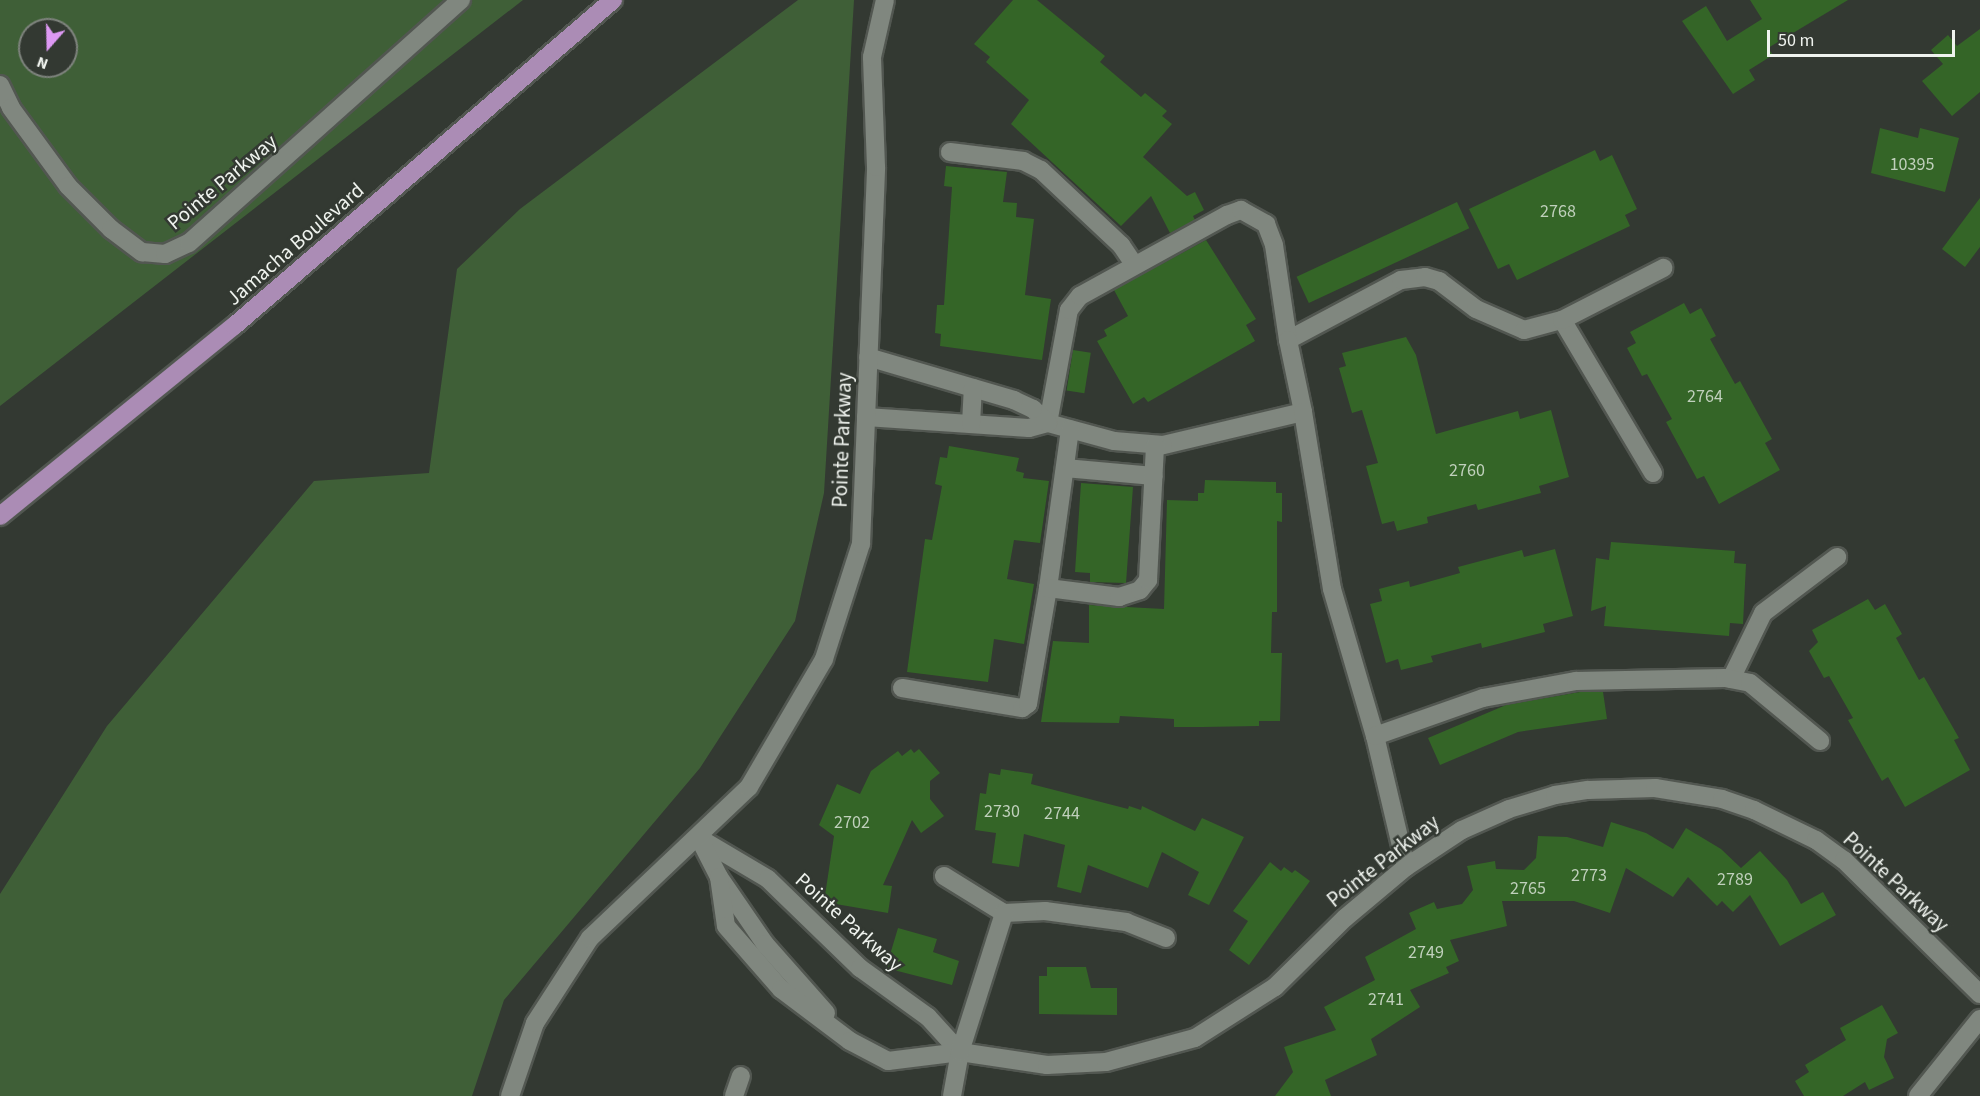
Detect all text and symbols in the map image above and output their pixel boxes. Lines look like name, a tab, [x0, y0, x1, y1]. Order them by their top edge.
north arrow	[18, 18, 78, 78]
scale bar	[1770, 18, 1958, 56]
text: 50 m	[1778, 28, 1814, 53]
text: N	[34, 51, 51, 75]
street label: Pointe Parkway	[162, 129, 282, 235]
house number: 10395	[1890, 154, 1934, 176]
street label: Jamacha Boulevard	[221, 177, 369, 311]
house number: 2768	[1540, 201, 1576, 223]
street label: Pointe Parkway	[827, 372, 857, 508]
house number: 2764	[1687, 386, 1723, 408]
house number: 2760	[1449, 460, 1485, 482]
house number: 2730	[984, 801, 1020, 823]
house number: 2744	[1044, 803, 1080, 825]
street label: Pointe Parkway	[1322, 809, 1444, 913]
house number: 2702	[834, 812, 870, 834]
street label: Pointe Parkway	[1838, 827, 1954, 937]
house number: 2773	[1571, 865, 1607, 887]
street label: Pointe Parkway	[790, 867, 908, 977]
house number: 2789	[1717, 869, 1753, 891]
house number: 2765	[1510, 878, 1546, 900]
house number: 2749	[1408, 942, 1444, 964]
house number: 2741	[1368, 989, 1404, 1011]

